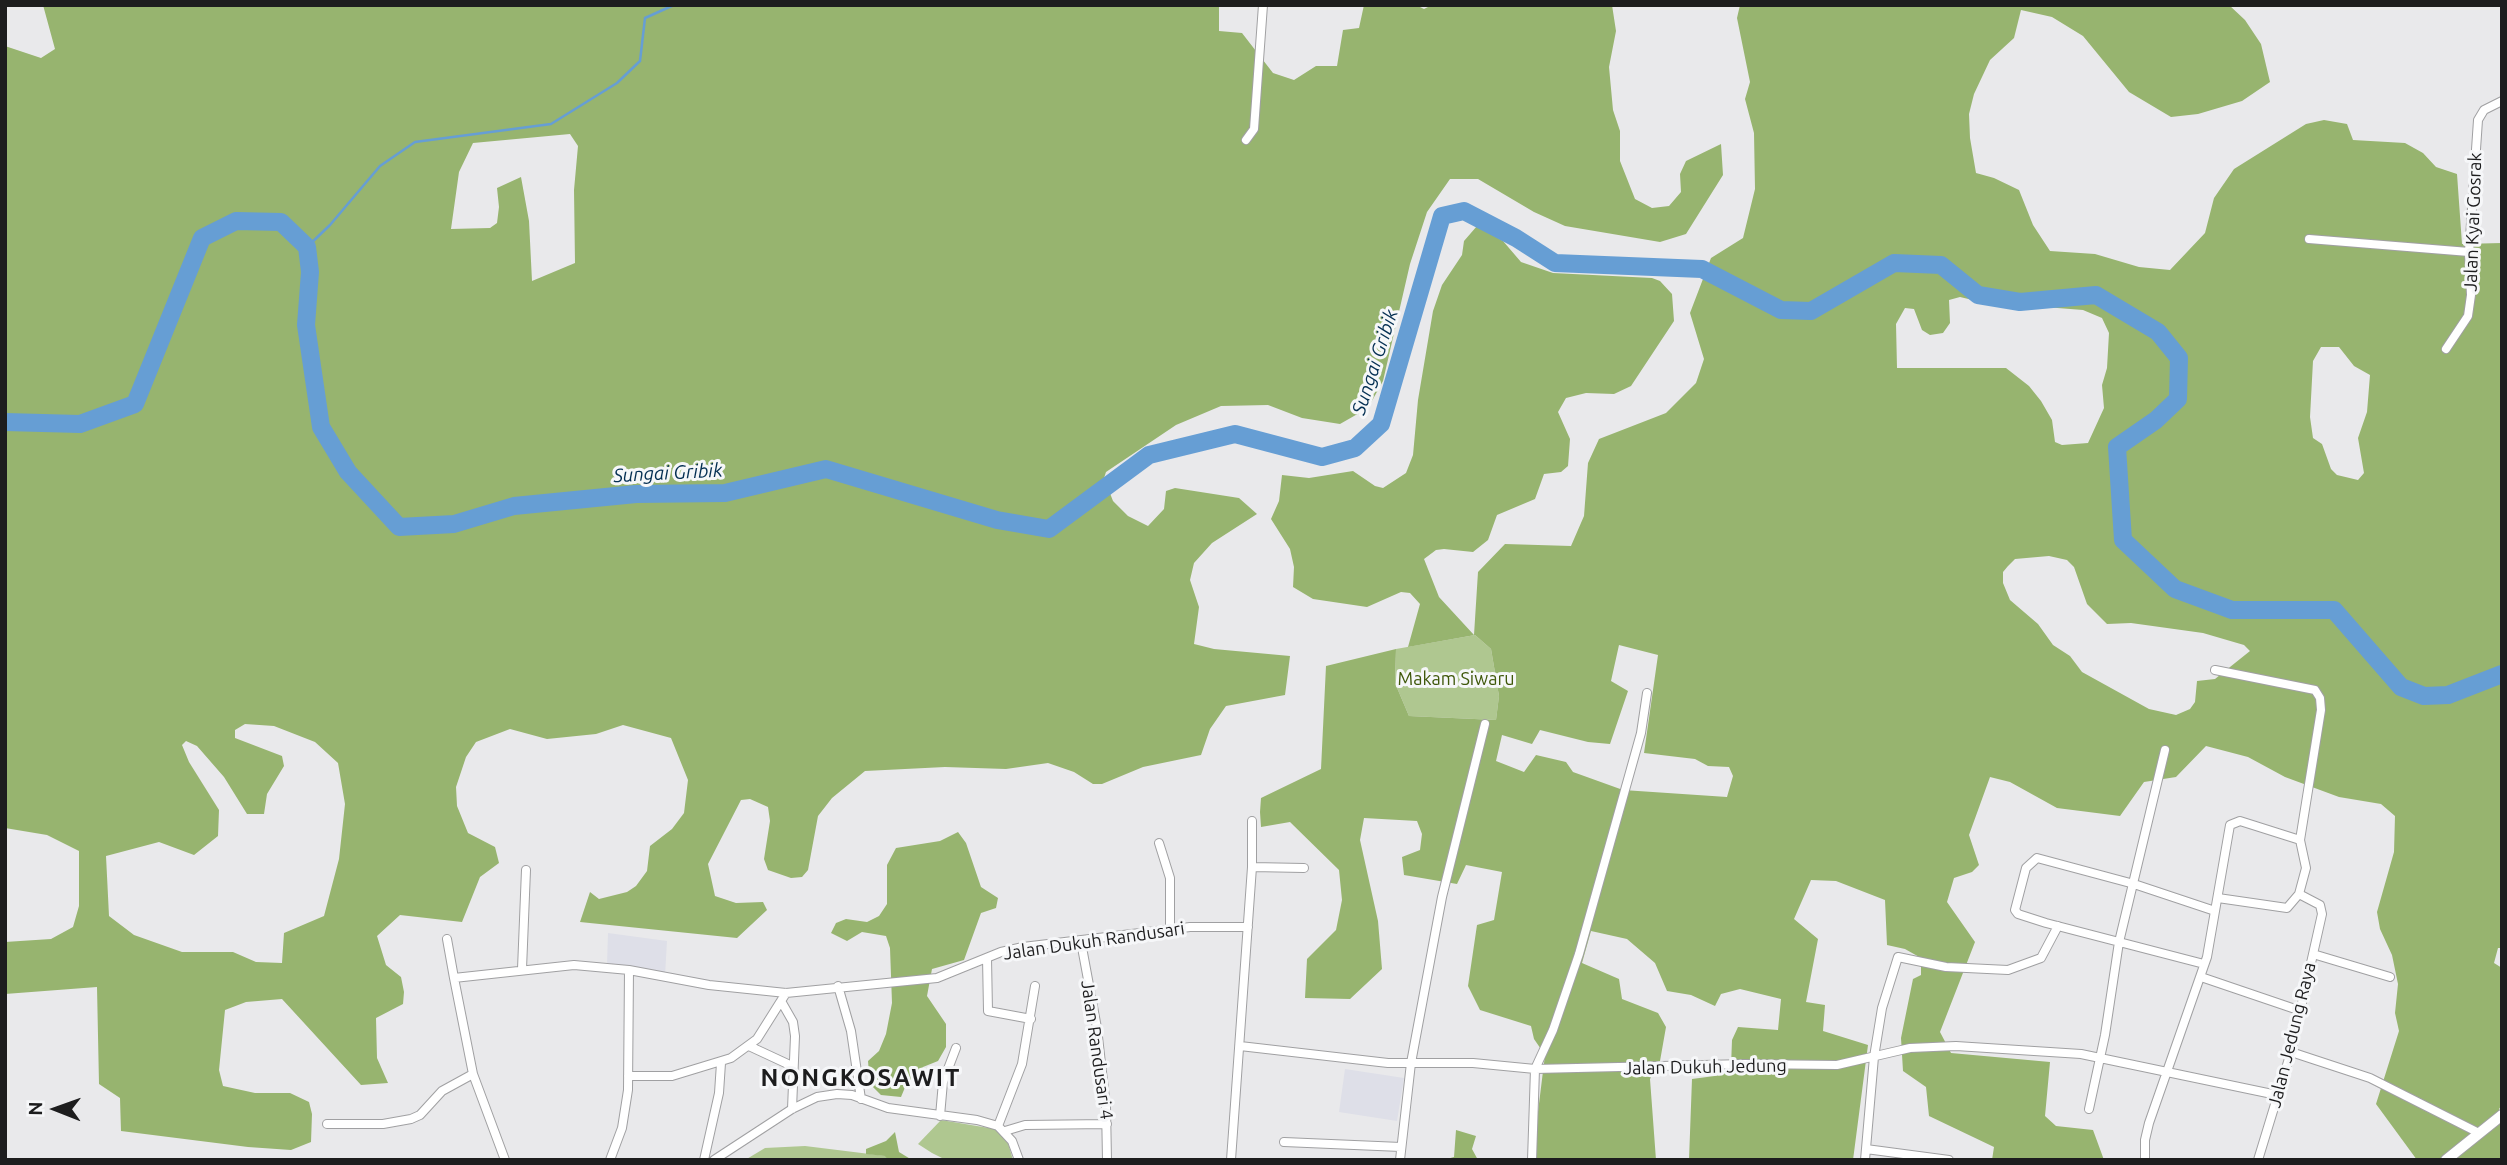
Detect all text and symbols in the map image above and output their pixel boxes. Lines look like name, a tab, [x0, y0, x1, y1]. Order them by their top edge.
street label: Jalan Kyai Gosrak	[2460, 152, 2486, 292]
water label: Sungai Gribik	[1347, 306, 1403, 418]
water label: Sungai Gribik	[613, 459, 723, 487]
park label: Makam Siwaru	[1398, 668, 1514, 690]
street label: Jalan Dukuh Randusari	[1002, 918, 1186, 964]
street label: Jalan Jedung Raya	[2263, 960, 2321, 1110]
street label: Jalan Randusari 4	[1077, 979, 1117, 1121]
street label: Jalan Dukuh Jedung	[1623, 1055, 1787, 1079]
district label: NONGKOSAWIT	[762, 1064, 960, 1092]
north arrow	[21, 1074, 91, 1144]
text: N	[24, 1101, 46, 1116]

